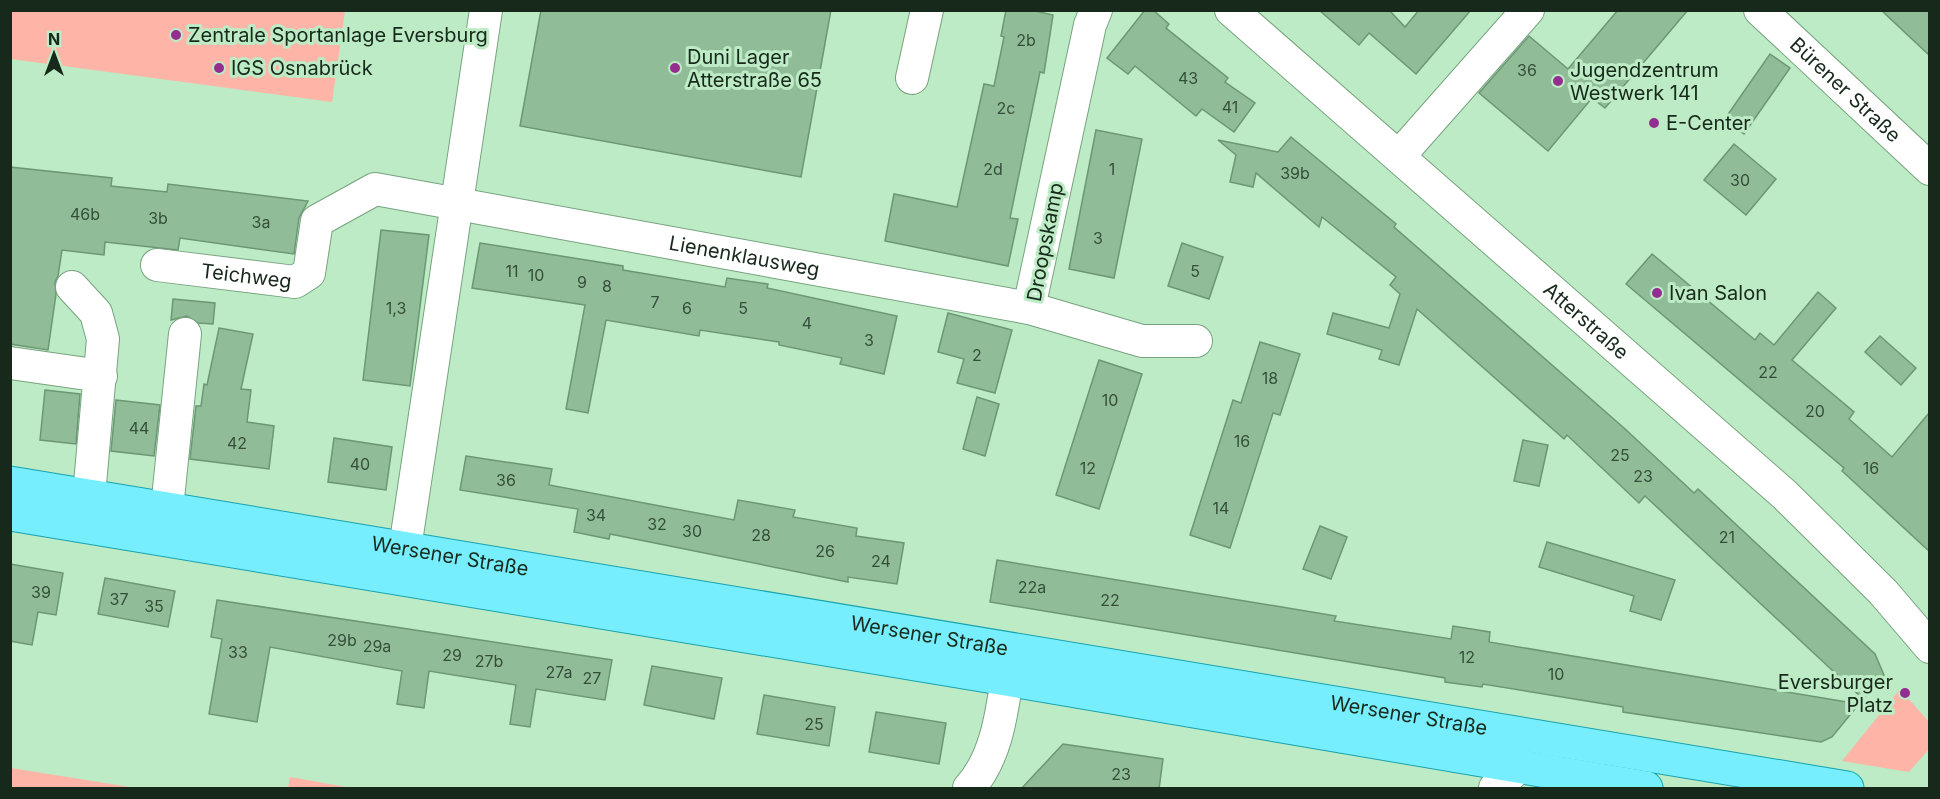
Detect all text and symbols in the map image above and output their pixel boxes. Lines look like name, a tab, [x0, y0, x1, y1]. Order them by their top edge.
place label: Zentrale Sportanlage Eversburg	[188, 23, 488, 47]
north arrow	[24, 24, 84, 84]
marker: Zentrale Sportanlage Eversburg	[169, 28, 183, 42]
text: N	[48, 29, 60, 49]
house number: 2b	[1016, 30, 1036, 50]
street label: Bürener Straße	[1785, 32, 1906, 147]
place label: Duni Lager Atterstraße 65	[687, 45, 822, 92]
place label: IGS Osnabrück	[231, 56, 373, 80]
place label: Jugendzentrum Westwerk 141	[1570, 58, 1719, 105]
house number: 36	[1517, 60, 1537, 80]
marker: IGS Osnabrück	[212, 61, 226, 75]
marker: Duni Lager Atterstraße 65	[668, 61, 682, 75]
house number: 43	[1178, 68, 1198, 88]
marker: Jugendzentrum Westwerk 141	[1551, 74, 1565, 88]
house number: 41	[1222, 97, 1238, 117]
house number: 2c	[997, 98, 1015, 118]
place label: E-Center	[1666, 111, 1751, 135]
marker: E-Center	[1647, 116, 1661, 130]
house number: 2d	[983, 159, 1003, 179]
house number: 1	[1109, 159, 1115, 179]
house number: 39b	[1280, 163, 1310, 183]
house number: 30	[1730, 170, 1750, 190]
street label: Droopskamp	[1022, 181, 1068, 303]
house number: 46b	[70, 204, 100, 224]
house number: 3b	[148, 208, 168, 228]
house number: 3a	[252, 212, 270, 232]
house number: 3	[1093, 228, 1103, 248]
street label: Lienenklausweg	[667, 231, 822, 282]
street label: Teichweg	[200, 259, 293, 293]
house number: 11	[505, 261, 519, 281]
house number: 5	[1190, 261, 1200, 281]
house number: 10	[528, 265, 544, 285]
house number: 9	[577, 272, 587, 292]
house number: 8	[602, 276, 612, 296]
street label: Atterstraße	[1539, 277, 1634, 364]
place label: Ivan Salon	[1669, 281, 1767, 305]
marker: Ivan Salon	[1650, 286, 1664, 300]
house number: 7	[650, 292, 660, 312]
house number: 1,3	[386, 298, 406, 318]
house number: 6	[682, 298, 692, 318]
house number: 5	[738, 298, 748, 318]
house number: 4	[802, 313, 812, 333]
house number: 3	[864, 330, 874, 350]
house number: 2	[972, 345, 982, 365]
house number: 22	[1758, 362, 1778, 382]
house number: 18	[1262, 368, 1278, 388]
house number: 10	[1102, 390, 1118, 410]
house number: 20	[1805, 401, 1825, 421]
house number: 44	[129, 418, 149, 438]
house number: 16	[1234, 431, 1250, 451]
house number: 42	[227, 433, 247, 453]
house number: 25	[1610, 445, 1630, 465]
house number: 40	[350, 454, 370, 474]
house number: 12	[1080, 458, 1096, 478]
house number: 16	[1863, 458, 1879, 478]
house number: 23	[1633, 466, 1653, 486]
house number: 36	[496, 470, 516, 490]
house number: 14	[1213, 498, 1229, 518]
house number: 34	[586, 505, 606, 525]
house number: 32	[647, 514, 667, 534]
house number: 30	[682, 521, 702, 541]
house number: 28	[751, 525, 771, 545]
house number: 21	[1719, 527, 1735, 547]
street label: Wersener Straße	[370, 531, 530, 581]
house number: 26	[815, 541, 835, 561]
house number: 24	[871, 551, 891, 571]
house number: 22a	[1018, 577, 1046, 597]
house number: 39	[31, 582, 51, 602]
house number: 37	[110, 589, 128, 609]
house number: 22	[1100, 590, 1120, 610]
house number: 35	[144, 596, 164, 616]
street label: Wersener Straße	[849, 611, 1010, 661]
house number: 29b	[327, 630, 357, 650]
house number: 29a	[363, 636, 391, 656]
house number: 33	[228, 642, 248, 662]
house number: 29	[442, 645, 462, 665]
house number: 12	[1459, 647, 1475, 667]
house number: 27b	[475, 651, 503, 671]
house number: 27a	[545, 662, 573, 682]
house number: 10	[1548, 664, 1564, 684]
house number: 27	[583, 668, 601, 688]
place label: Eversburger Platz	[1778, 670, 1893, 717]
marker: Eversburger Platz	[1898, 686, 1912, 700]
street label: Wersener Straße	[1328, 690, 1489, 740]
house number: 25	[804, 714, 824, 734]
house number: 23	[1111, 764, 1131, 784]

